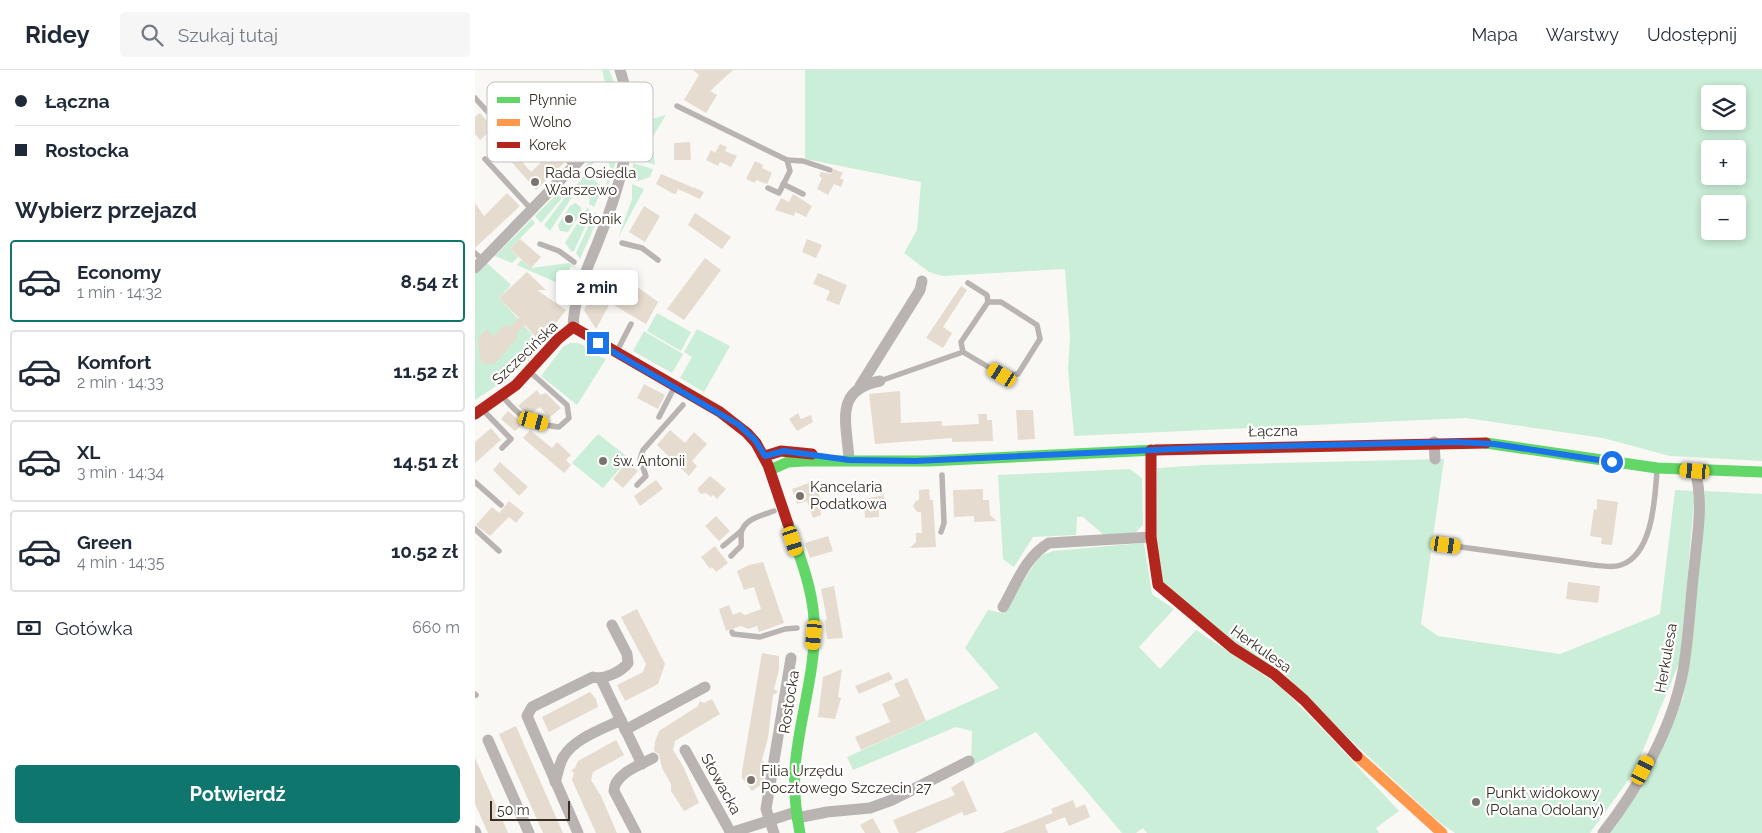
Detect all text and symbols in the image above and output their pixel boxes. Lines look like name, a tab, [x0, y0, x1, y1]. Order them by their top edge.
search box	[120, 12, 470, 57]
text: Ridey	[25, 20, 90, 49]
icon: search	[138, 21, 166, 49]
text: Szukaj tutaj	[178, 24, 278, 46]
text: Mapa	[1471, 24, 1518, 45]
text: Warstwy	[1546, 24, 1619, 45]
text: Udostępnij	[1647, 24, 1737, 45]
legend	[487, 82, 653, 162]
map controls	[1701, 85, 1746, 240]
button: layers	[1701, 85, 1746, 130]
text: Łączna	[45, 90, 110, 112]
text: Płynnie	[529, 92, 577, 108]
text: Wolno	[529, 114, 571, 130]
text: Korek	[529, 137, 567, 153]
text: Rostocka	[45, 139, 129, 161]
button: +	[1701, 140, 1746, 185]
place label: Rada Osiedla Warszewo	[545, 164, 636, 199]
marker: Rada Osiedla Warszewo	[529, 176, 541, 188]
button: −	[1701, 195, 1746, 240]
text: Wybierz przejazd	[15, 197, 197, 223]
place label: Słonik	[579, 210, 621, 228]
marker: Słonik	[563, 213, 575, 225]
icon: car	[17, 259, 62, 304]
text: Economy	[77, 261, 161, 283]
text: 8.54 zł	[400, 270, 458, 292]
callout: 2 min	[557, 270, 639, 306]
text: 2 min	[576, 278, 618, 297]
text: 1 min · 14:32	[77, 283, 162, 302]
street label: Szczecińska	[488, 317, 562, 389]
route end	[587, 332, 609, 354]
icon: car	[17, 349, 62, 394]
text: Komfort	[77, 351, 151, 373]
text: 11.52 zł	[393, 360, 458, 382]
car	[985, 361, 1018, 389]
text: 2 min · 14:33	[77, 373, 164, 392]
car	[517, 410, 550, 432]
street label: Łączna	[1248, 422, 1298, 440]
icon: car	[17, 439, 62, 484]
text: XL	[77, 441, 100, 463]
text: 14.51 zł	[393, 450, 458, 472]
route start	[1601, 451, 1623, 473]
place label: św. Antonii	[613, 452, 685, 470]
marker: św. Antonii	[597, 455, 609, 467]
car	[1679, 462, 1710, 480]
text: 3 min · 14:34	[77, 463, 164, 482]
place label: Kancelaria Podatkowa	[810, 478, 887, 513]
marker: Kancelaria Podatkowa	[794, 490, 806, 502]
car	[781, 524, 804, 558]
icon: car	[17, 529, 62, 574]
text: Green	[77, 531, 132, 553]
car	[1430, 535, 1461, 555]
text: 10.52 zł	[391, 540, 458, 562]
text: 4 min · 14:35	[77, 553, 164, 572]
icon: cash	[15, 614, 43, 642]
text: Gotówka	[55, 617, 133, 639]
text: 660 m	[412, 618, 460, 637]
car	[805, 619, 822, 651]
street label: Herkulesa	[1227, 621, 1295, 677]
street label: Herkulesa	[1651, 622, 1681, 694]
street label: Rostocka	[775, 669, 803, 735]
street label: Słowacka	[697, 750, 745, 818]
car	[1629, 753, 1656, 787]
place label: Filia Urzędu Pocztowego Szczecin 27	[761, 762, 932, 797]
button: Potwierdź	[15, 765, 460, 823]
marker: Filia Urzędu Pocztowego Szczecin 27	[745, 774, 757, 786]
place label: Punkt widokowy (Polana Odolany)	[1486, 784, 1603, 819]
marker: Punkt widokowy (Polana Odolany)	[1470, 796, 1482, 808]
scale bar	[490, 798, 570, 821]
text: 50 m	[497, 802, 530, 818]

